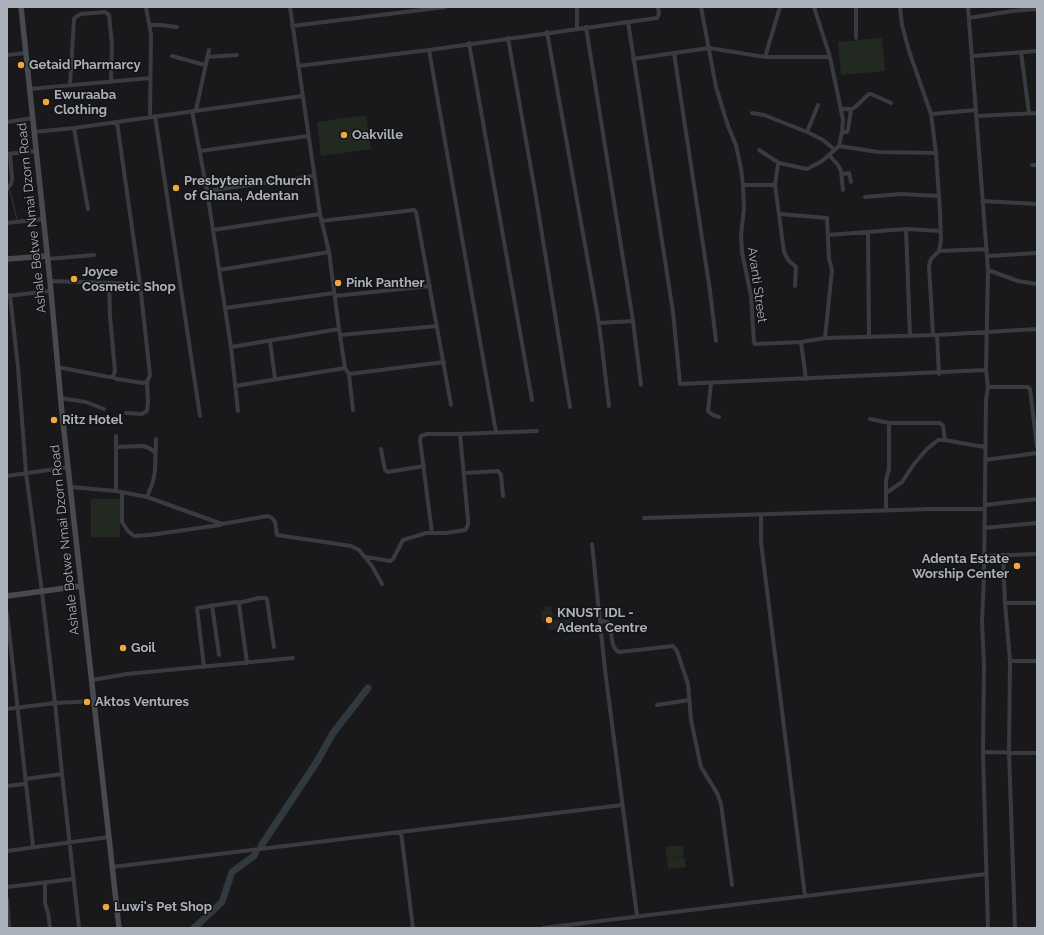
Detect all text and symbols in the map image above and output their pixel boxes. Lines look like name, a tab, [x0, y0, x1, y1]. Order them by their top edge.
place label: Getaid Pharmarcy	[29, 57, 141, 73]
marker: Getaid Pharmarcy	[16, 60, 26, 70]
place label: Ewuraaba Clothing	[54, 87, 116, 118]
marker: Ewuraaba Clothing	[41, 97, 51, 107]
street label: Ashale Botwe Nmai Dzorn Road	[14, 122, 50, 314]
place label: Oakville	[352, 127, 403, 143]
marker: Oakville	[339, 130, 349, 140]
place label: Presbyterian Church of Ghana, Adentan	[184, 173, 311, 204]
marker: Presbyterian Church of Ghana, Adentan	[171, 183, 181, 193]
street label: Avanti Street	[744, 246, 770, 324]
place label: Joyce Cosmetic Shop	[82, 264, 176, 295]
marker: Joyce Cosmetic Shop	[69, 274, 79, 284]
place label: Pink Panther	[346, 275, 425, 291]
marker: Pink Panther	[333, 278, 343, 288]
place label: Ritz Hotel	[62, 412, 123, 428]
marker: Ritz Hotel	[49, 415, 59, 425]
street label: Ashale Botwe Nmai Dzorn Road	[47, 444, 83, 636]
place label: Adenta Estate Worship Center	[912, 551, 1009, 582]
marker: Adenta Estate Worship Center	[1012, 561, 1022, 571]
place label: KNUST IDL - Adenta Centre	[557, 605, 647, 636]
marker: KNUST IDL - Adenta Centre	[544, 615, 554, 625]
place label: Goil	[131, 640, 156, 656]
marker: Goil	[118, 643, 128, 653]
place label: Aktos Ventures	[95, 694, 189, 710]
marker: Aktos Ventures	[82, 697, 92, 707]
place label: Luwi's Pet Shop	[114, 899, 212, 915]
marker: Luwi's Pet Shop	[101, 902, 111, 912]

